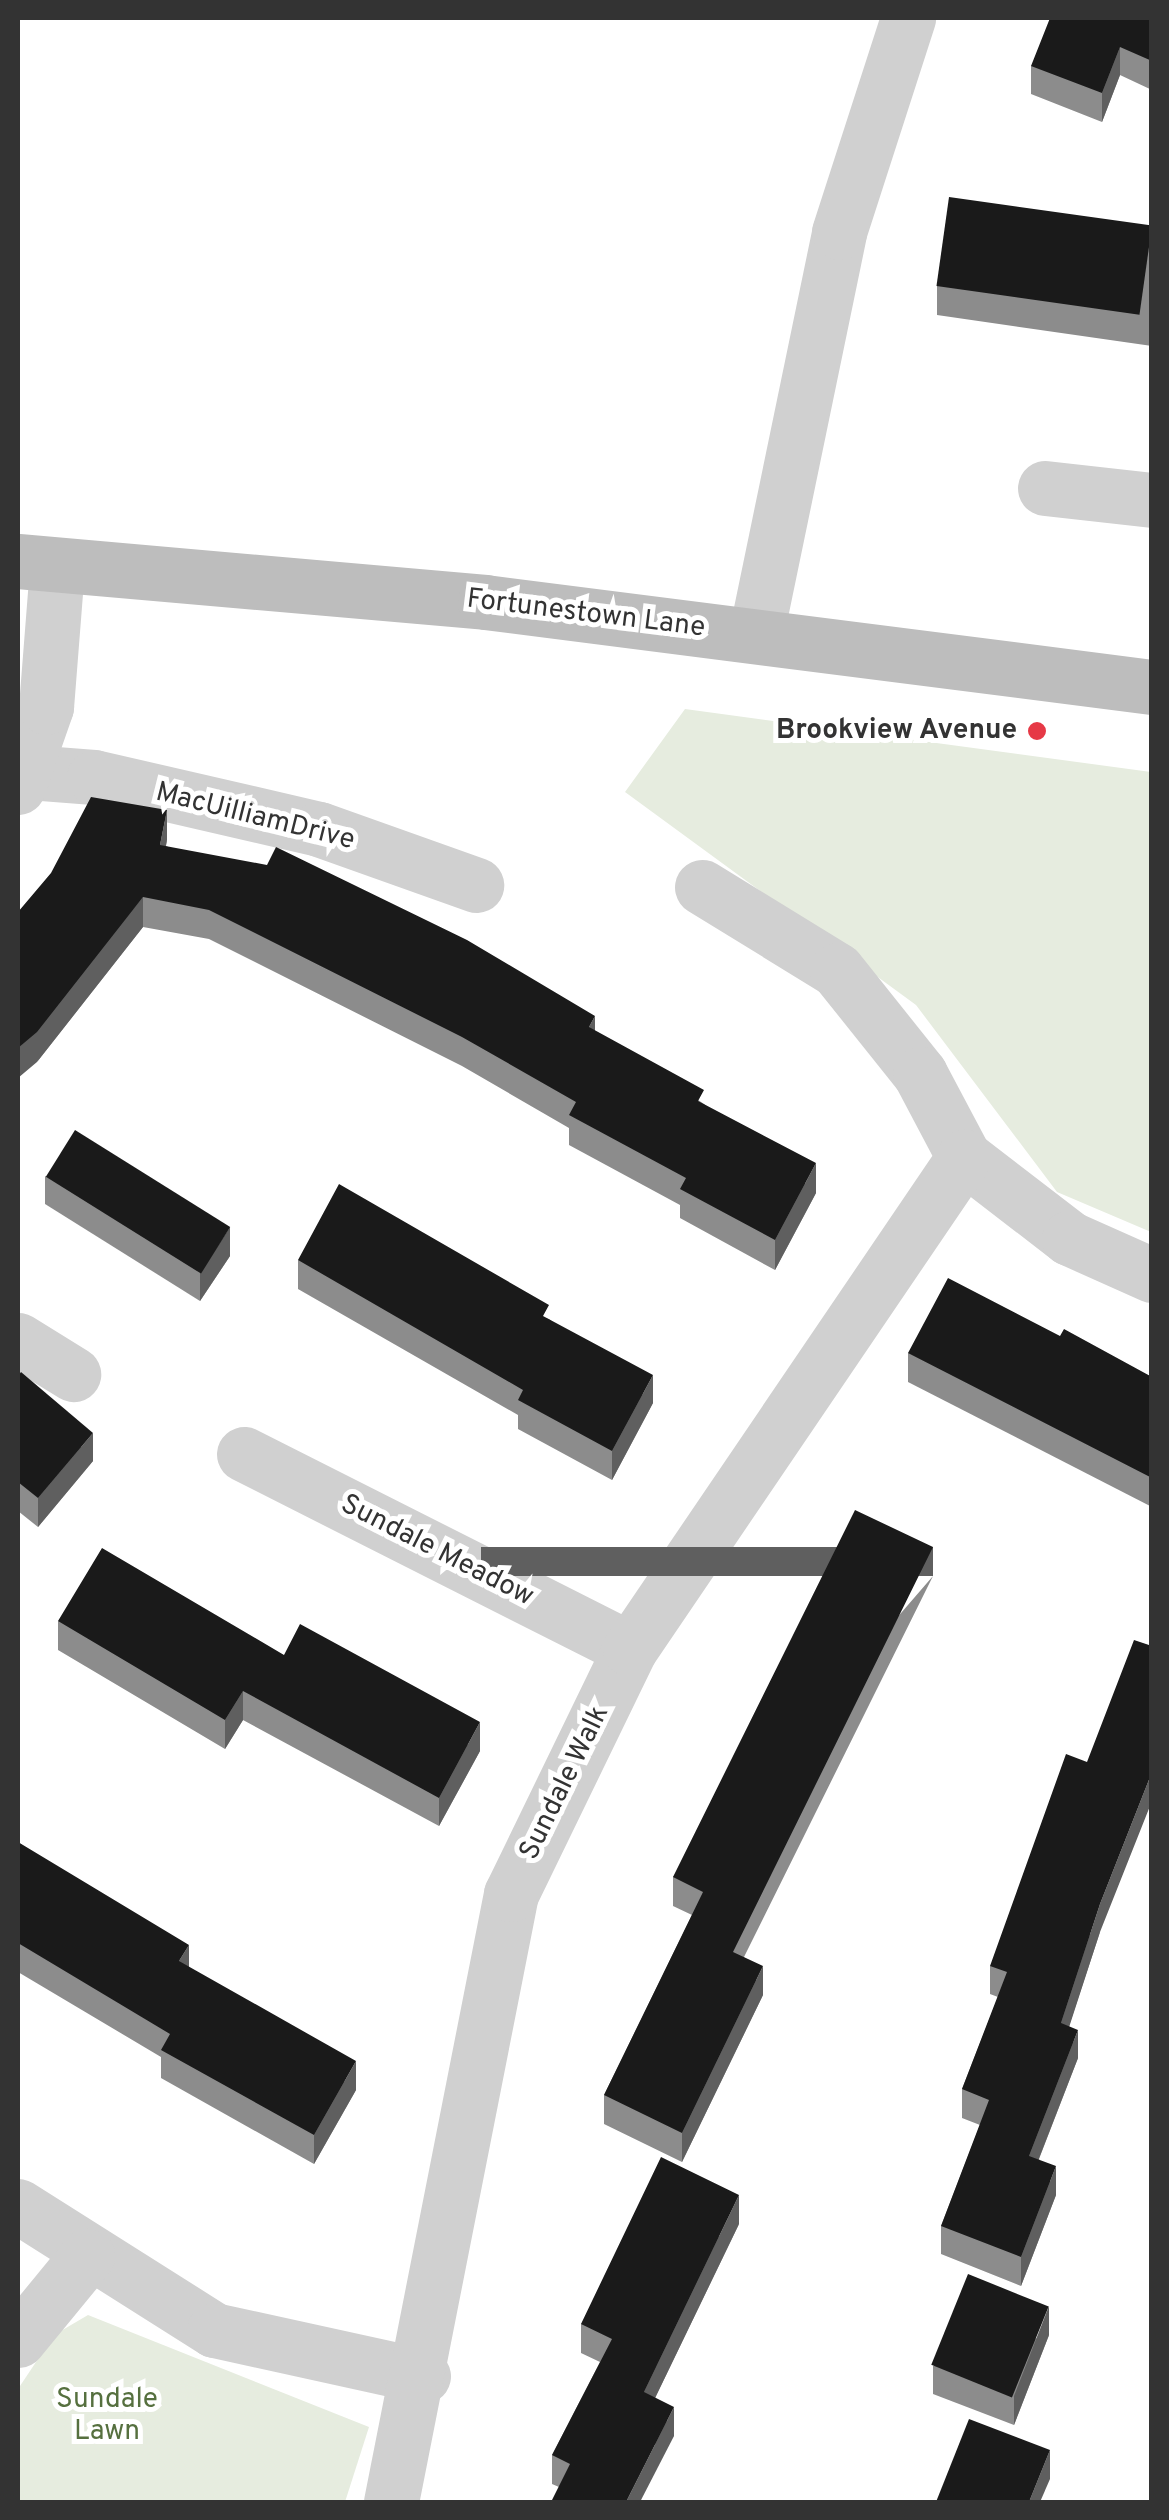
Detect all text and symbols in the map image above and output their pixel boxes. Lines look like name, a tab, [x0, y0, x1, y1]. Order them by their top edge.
street label: Fortunestown Lane	[465, 583, 707, 645]
place label: Brookview Avenue	[775, 714, 1017, 748]
marker: Brookview Avenue	[1026, 720, 1048, 742]
street label: MacUilliamDrive	[152, 776, 358, 858]
street label: Sundale Meadow	[335, 1488, 539, 1614]
street label: Sundale Walk	[513, 1700, 617, 1866]
park label: Sundale Lawn	[56, 2383, 158, 2449]

